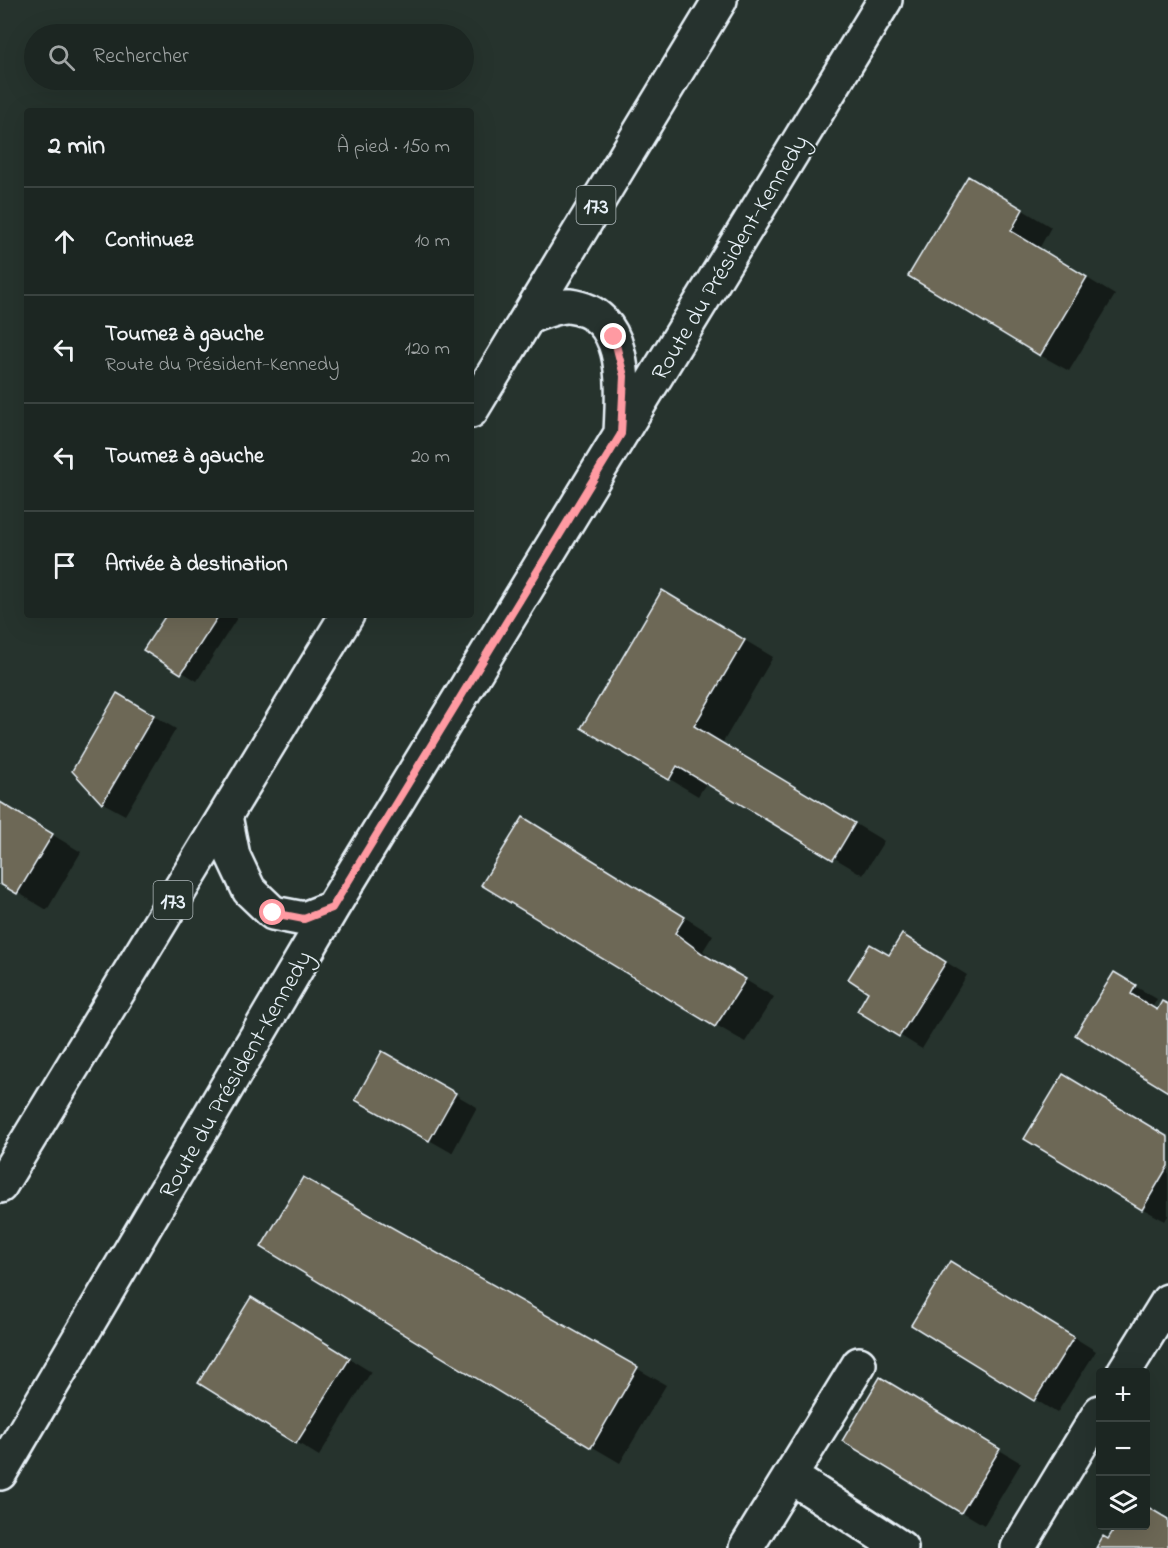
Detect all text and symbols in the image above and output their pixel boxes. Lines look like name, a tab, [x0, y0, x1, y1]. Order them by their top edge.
search box	[24, 24, 474, 90]
icon: search	[45, 41, 78, 74]
text: Rechercher	[93, 41, 189, 73]
text: 2 min	[48, 128, 105, 166]
street label: Route du Président-Kennedy	[644, 129, 819, 388]
text: À pied · 150 m	[337, 133, 450, 162]
road number: 173	[576, 186, 616, 224]
icon: ahead	[48, 225, 81, 258]
text: Continuez	[105, 225, 193, 257]
text: 10 m	[414, 227, 450, 256]
text: Tournez à gauche	[105, 319, 264, 351]
route end	[600, 323, 626, 349]
icon: left	[48, 333, 81, 366]
text: 120 m	[405, 335, 450, 364]
text: Route du Président-Kennedy	[105, 351, 339, 380]
icon: left	[48, 441, 81, 474]
text: Tournez à gauche	[105, 441, 264, 473]
text: 20 m	[411, 443, 450, 472]
icon: arrive	[48, 549, 81, 582]
text: Arrivée à destination	[105, 549, 288, 581]
road number: 173	[154, 881, 192, 919]
route start	[259, 899, 285, 925]
street label: Route du Président-Kennedy	[152, 945, 324, 1206]
map controls	[1096, 1368, 1150, 1530]
button: +	[1096, 1368, 1150, 1422]
button: −	[1096, 1422, 1150, 1476]
button: layers	[1096, 1476, 1150, 1530]

